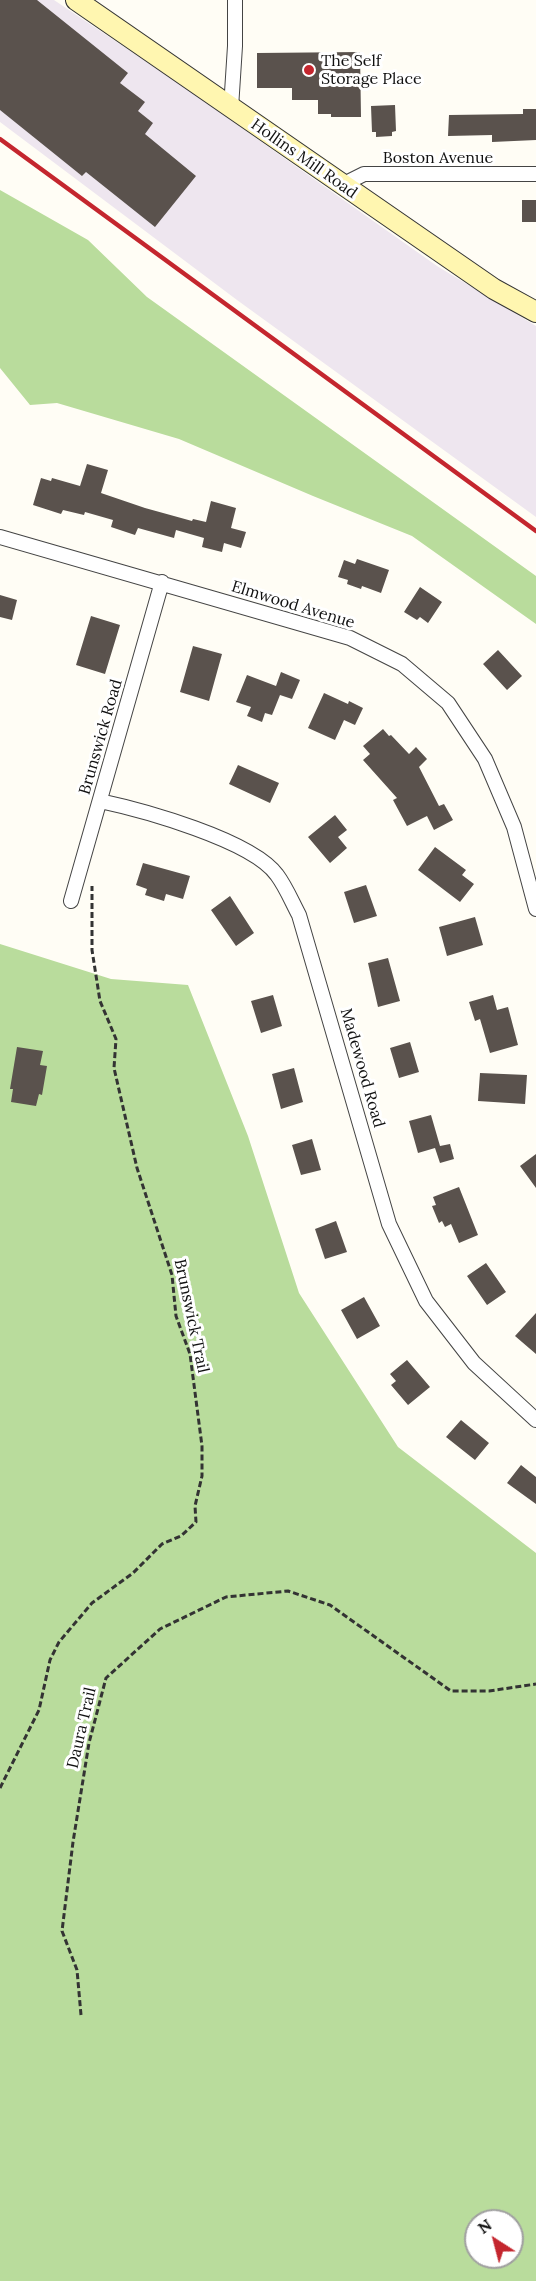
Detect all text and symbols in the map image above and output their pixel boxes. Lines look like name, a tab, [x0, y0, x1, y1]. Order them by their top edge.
place label: The Self Storage Place	[321, 51, 422, 89]
marker: The Self Storage Place	[302, 63, 316, 77]
street label: Hollins Mill Road	[247, 115, 361, 203]
street label: Boston Avenue	[383, 148, 493, 168]
street label: Elmwood Avenue	[229, 577, 357, 633]
street label: Brunswick Road	[75, 677, 127, 797]
street label: Madewood Road	[336, 1006, 388, 1130]
street label: Brunswick Trail	[170, 1257, 212, 1375]
street label: Daura Trail	[63, 1686, 101, 1770]
north arrow	[464, 2209, 524, 2269]
text: N	[474, 2214, 495, 2238]

